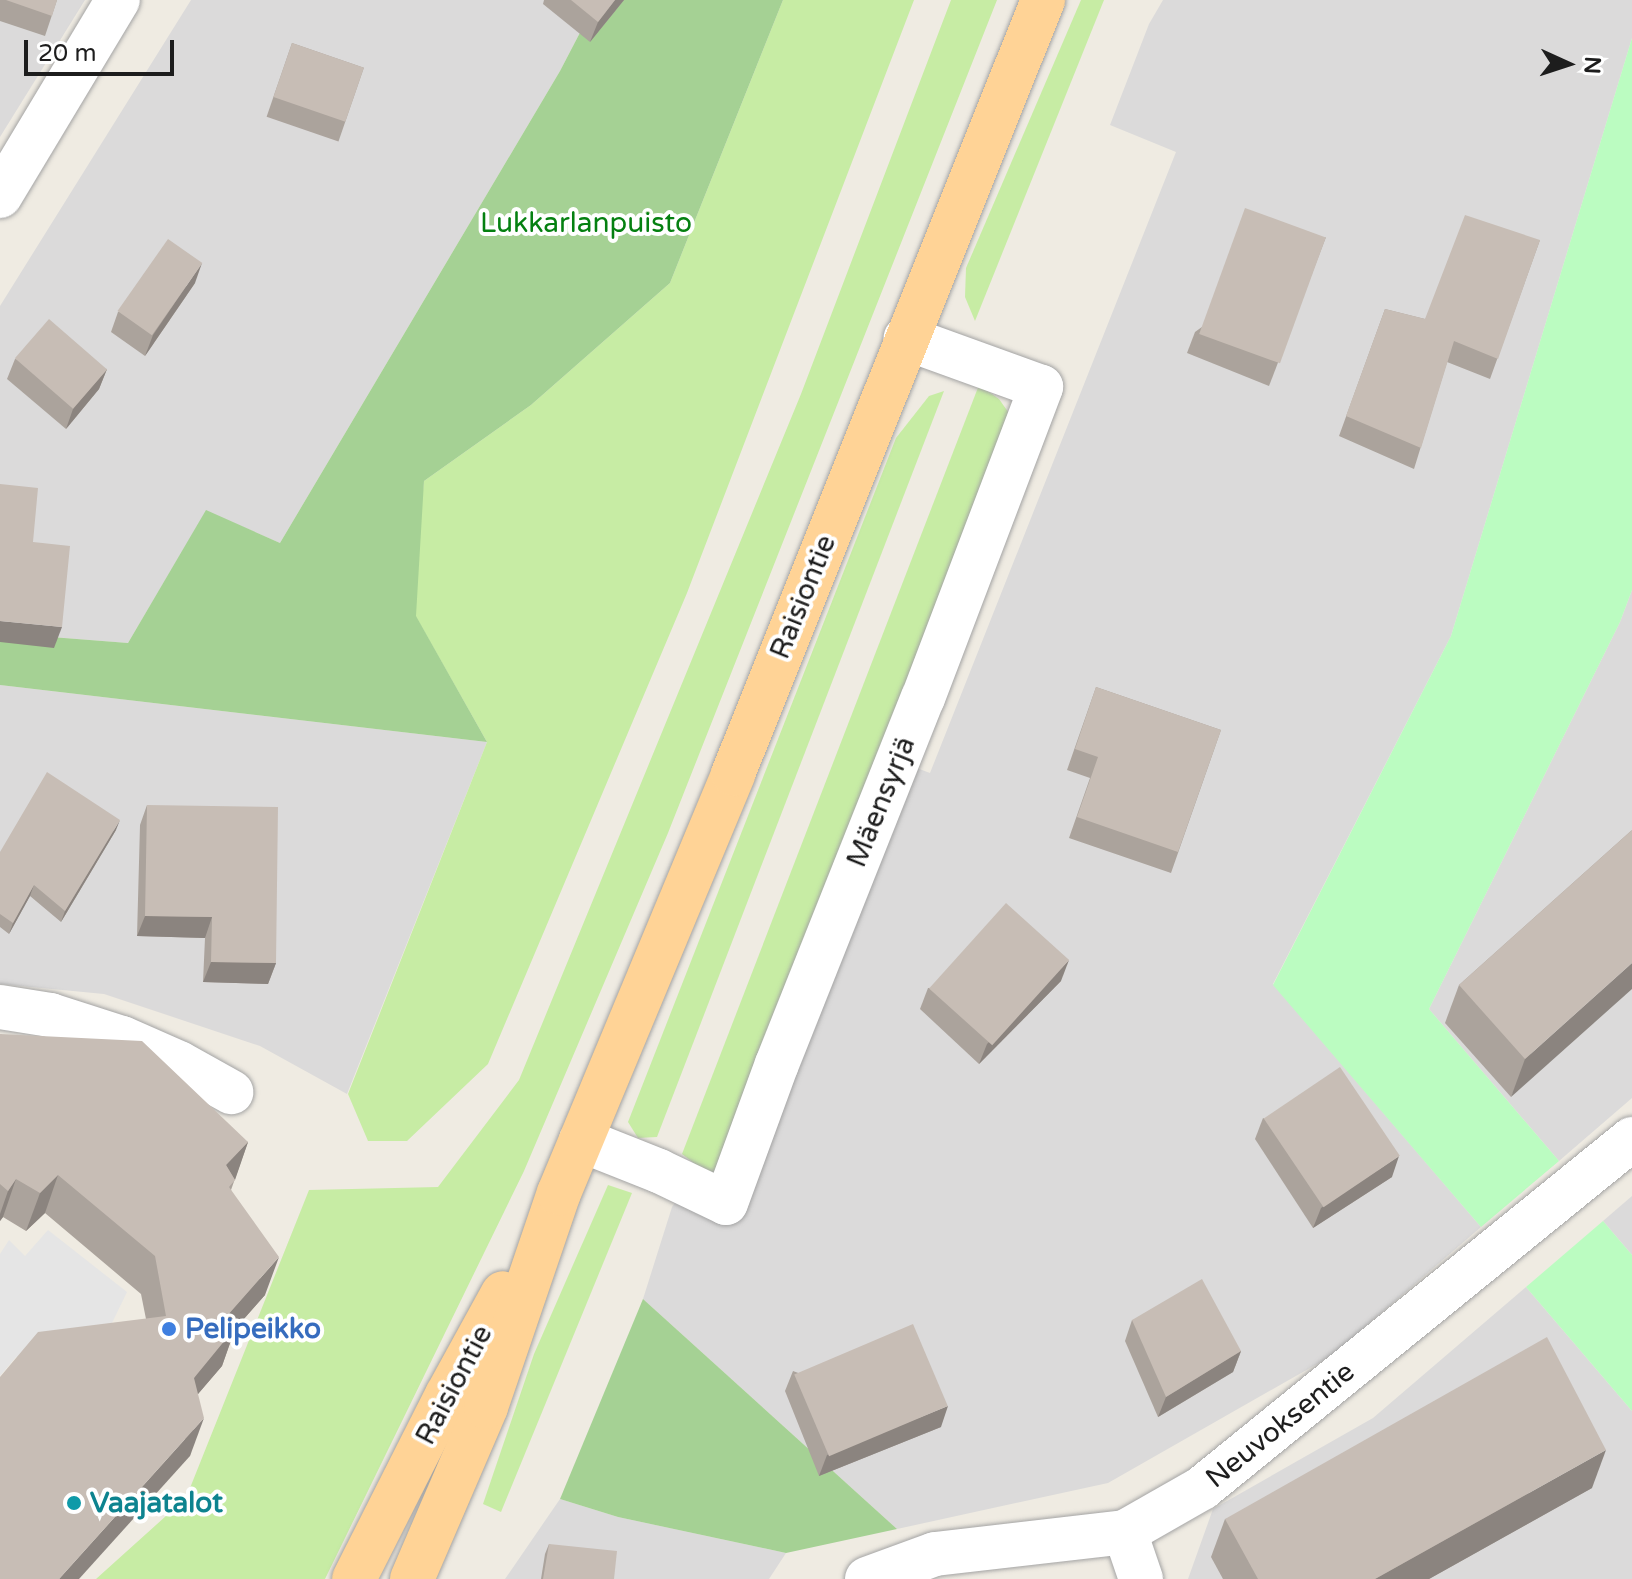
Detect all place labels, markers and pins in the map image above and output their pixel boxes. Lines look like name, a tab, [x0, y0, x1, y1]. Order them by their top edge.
place label: Pelipeikko	[185, 1312, 321, 1346]
marker: Pelipeikko	[160, 1320, 178, 1338]
place label: Vaajatalot	[90, 1486, 223, 1520]
marker: Vaajatalot	[65, 1494, 83, 1512]

